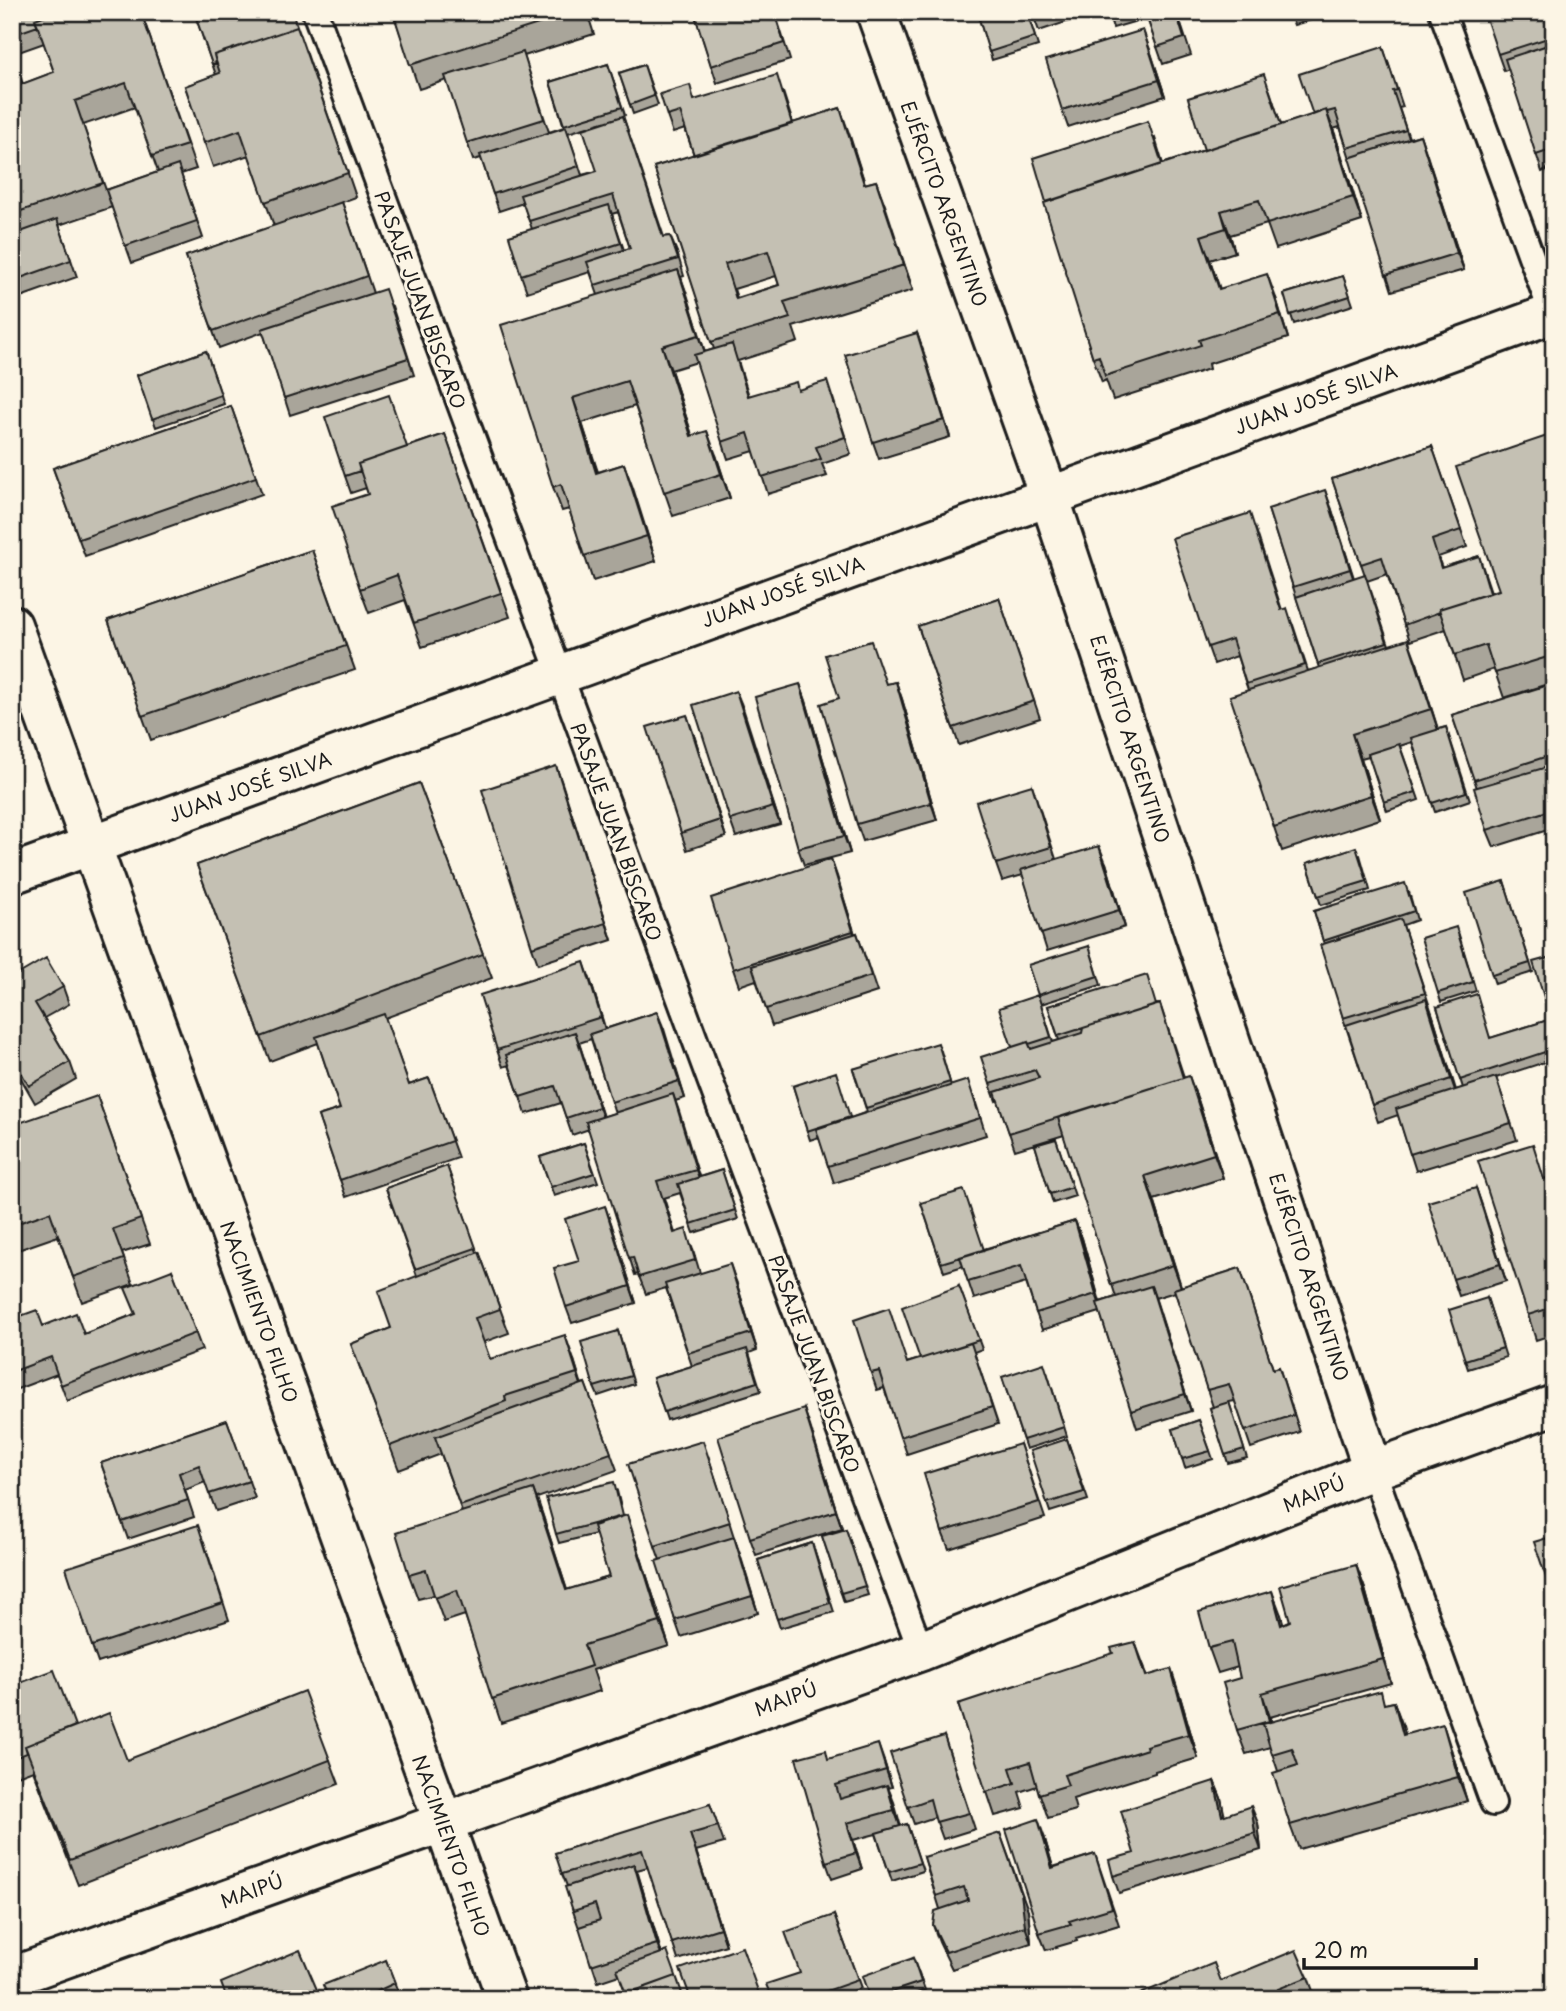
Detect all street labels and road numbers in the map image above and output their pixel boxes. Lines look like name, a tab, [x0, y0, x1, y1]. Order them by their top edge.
street label: EJÉRCITO ARGENTINO	[895, 97, 995, 311]
street label: PASAJE JUAN BISCARO	[368, 187, 473, 413]
street label: JUAN JOSÉ SILVA	[1231, 356, 1401, 440]
street label: JUAN JOSÉ SILVA	[698, 549, 868, 633]
street label: EJÉRCITO ARGENTINO	[1084, 631, 1178, 846]
street label: PASAJE JUAN BISCARO	[564, 719, 669, 945]
street label: JUAN JOSÉ SILVA	[165, 744, 335, 828]
street label: EJÉRCITO ARGENTINO	[1263, 1169, 1357, 1384]
street label: NACIMIENTO FILHO	[214, 1217, 306, 1406]
street label: PASAJE JUAN BISCARO	[762, 1251, 867, 1477]
street label: MAIPÚ	[1278, 1468, 1349, 1518]
street label: MAIPÚ	[750, 1674, 821, 1722]
street label: NACIMIENTO FILHO	[406, 1751, 498, 1940]
street label: MAIPÚ	[216, 1866, 287, 1914]

